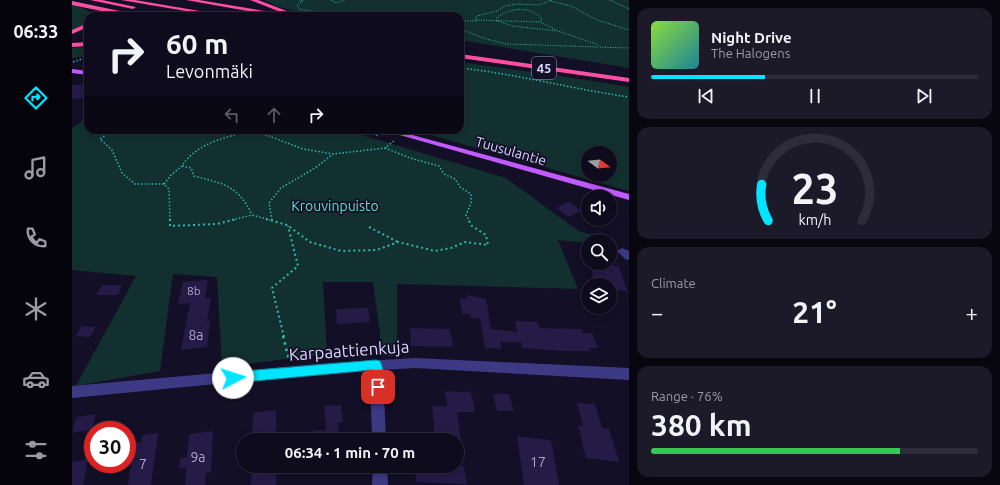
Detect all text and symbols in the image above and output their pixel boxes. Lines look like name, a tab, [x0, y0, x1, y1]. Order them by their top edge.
text: 06:33	[13, 21, 59, 41]
icon: right	[100, 28, 152, 80]
text: 60 m	[166, 28, 228, 59]
text: Night Drive	[711, 29, 792, 46]
text: The Halogens	[711, 46, 790, 60]
road number: 45	[532, 57, 556, 79]
text: Levonmäki	[166, 61, 253, 81]
icon: directions	[22, 84, 50, 112]
icon: previous	[695, 85, 717, 107]
icon: pause	[804, 85, 826, 107]
icon: next	[913, 85, 935, 107]
icon: left	[221, 104, 243, 126]
icon: ahead	[263, 104, 285, 126]
icon: right	[305, 104, 327, 126]
street label: Tuusulantie	[474, 133, 548, 169]
north arrow	[581, 146, 617, 182]
map controls	[581, 146, 617, 314]
icon: music	[22, 154, 50, 182]
text: 23	[791, 165, 838, 212]
button: sound	[581, 190, 617, 226]
park label: Krouvinpuisto	[291, 198, 379, 214]
text: km/h	[798, 211, 831, 227]
icon: phone	[22, 224, 50, 252]
button: search	[581, 234, 617, 270]
text: Climate	[651, 276, 696, 290]
button: layers	[581, 278, 617, 314]
house number: 8b	[187, 284, 201, 297]
icon: climate	[22, 295, 50, 323]
text: 21°	[792, 295, 837, 329]
text: −	[651, 300, 663, 325]
text: +	[966, 300, 978, 325]
house number: 8a	[188, 327, 204, 343]
street label: Karpaattienkuja	[288, 336, 410, 364]
position arrow	[212, 357, 254, 399]
icon: car	[22, 365, 50, 393]
pin	[361, 370, 395, 404]
icon: arrive	[367, 376, 389, 398]
text: Range · 76%	[651, 389, 723, 403]
text: 380 km	[651, 408, 752, 442]
speed limit sign: 30	[84, 421, 136, 473]
icon: filters	[22, 436, 50, 464]
text: 06:34 · 1 min · 70 m	[285, 444, 415, 461]
house number: 9a	[190, 449, 206, 465]
house number: 17	[530, 454, 546, 470]
house number: 7	[139, 456, 147, 472]

